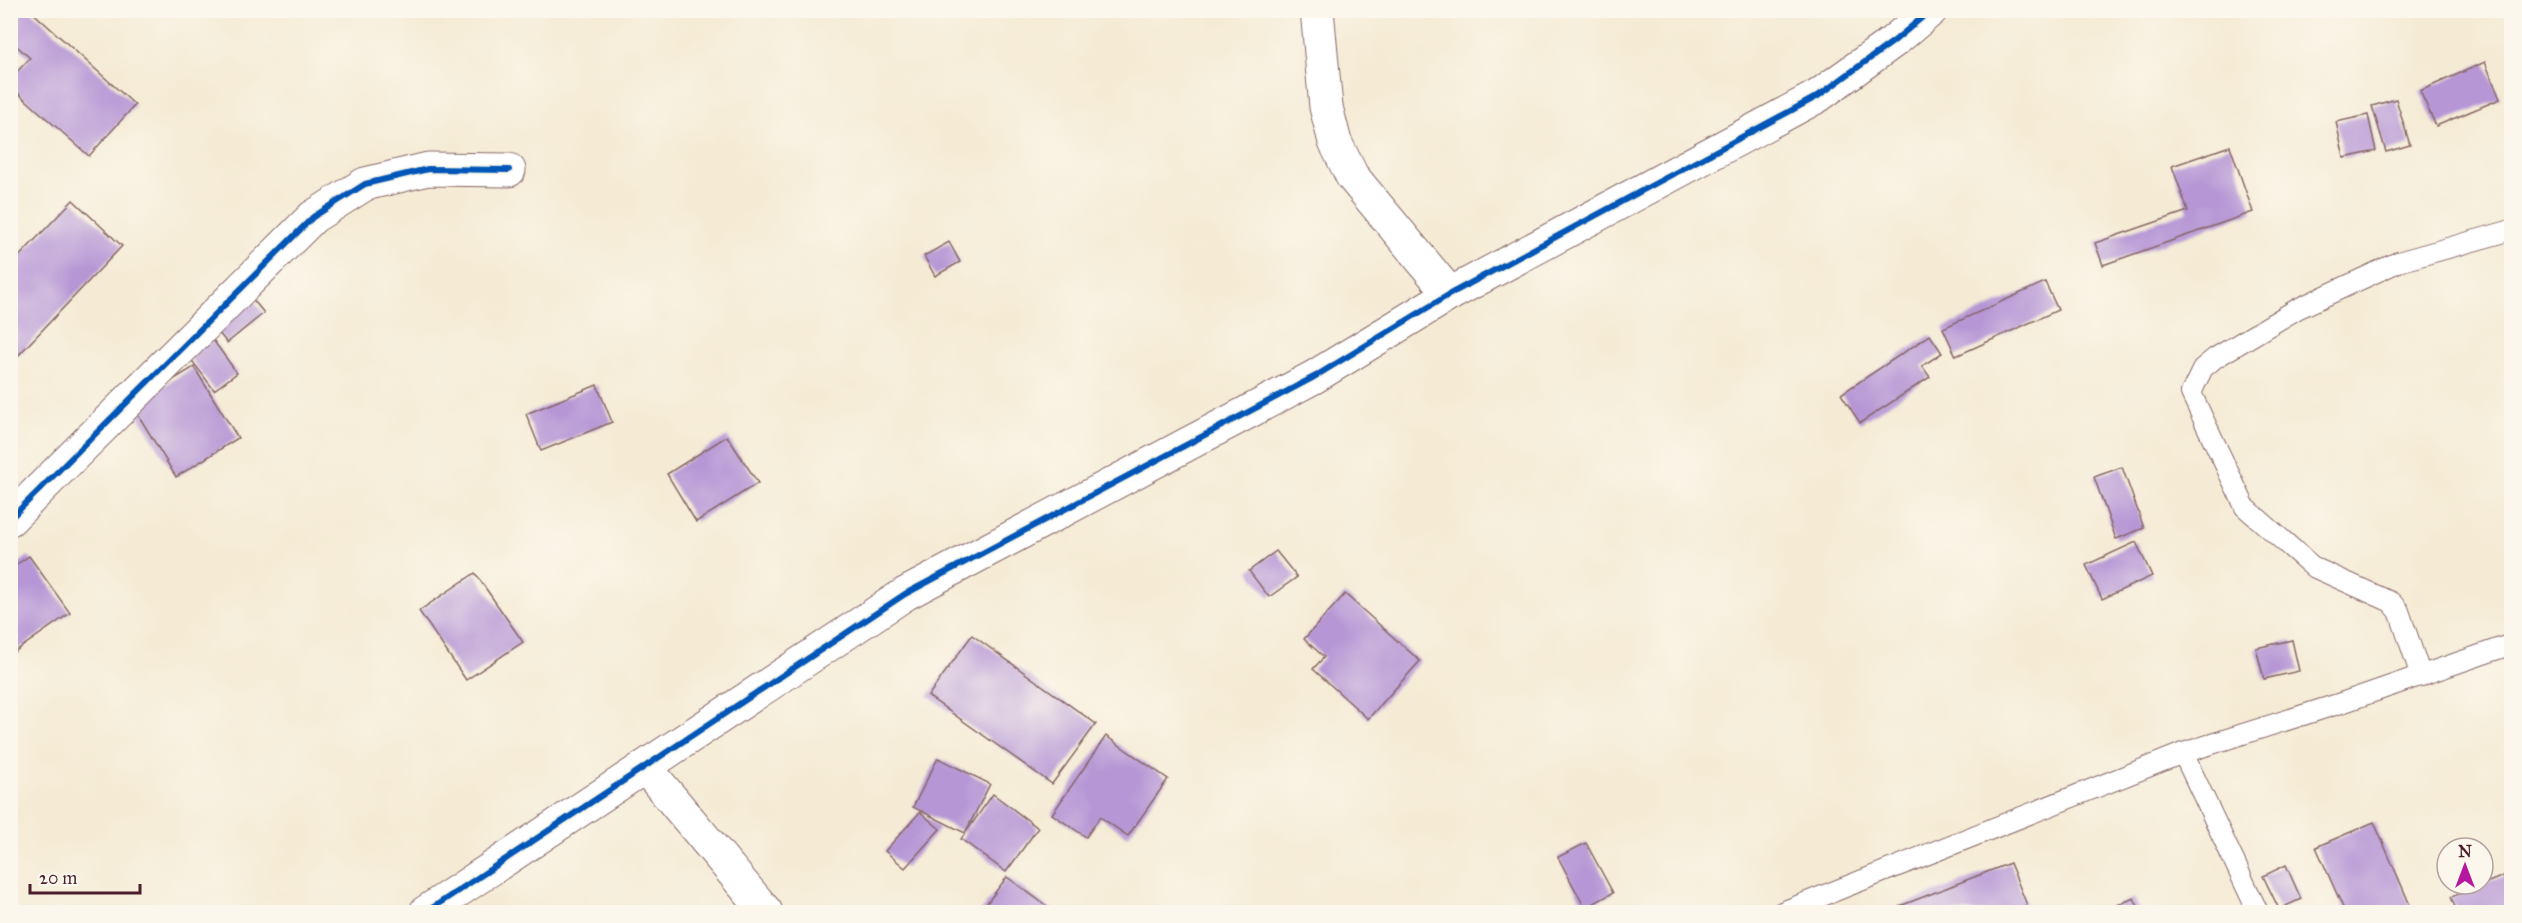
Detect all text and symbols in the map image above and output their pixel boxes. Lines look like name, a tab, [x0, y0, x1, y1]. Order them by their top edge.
north arrow	[2435, 836, 2495, 896]
text: N	[2458, 842, 2472, 861]
scale bar	[30, 857, 140, 895]
text: 20 m	[39, 867, 77, 889]

